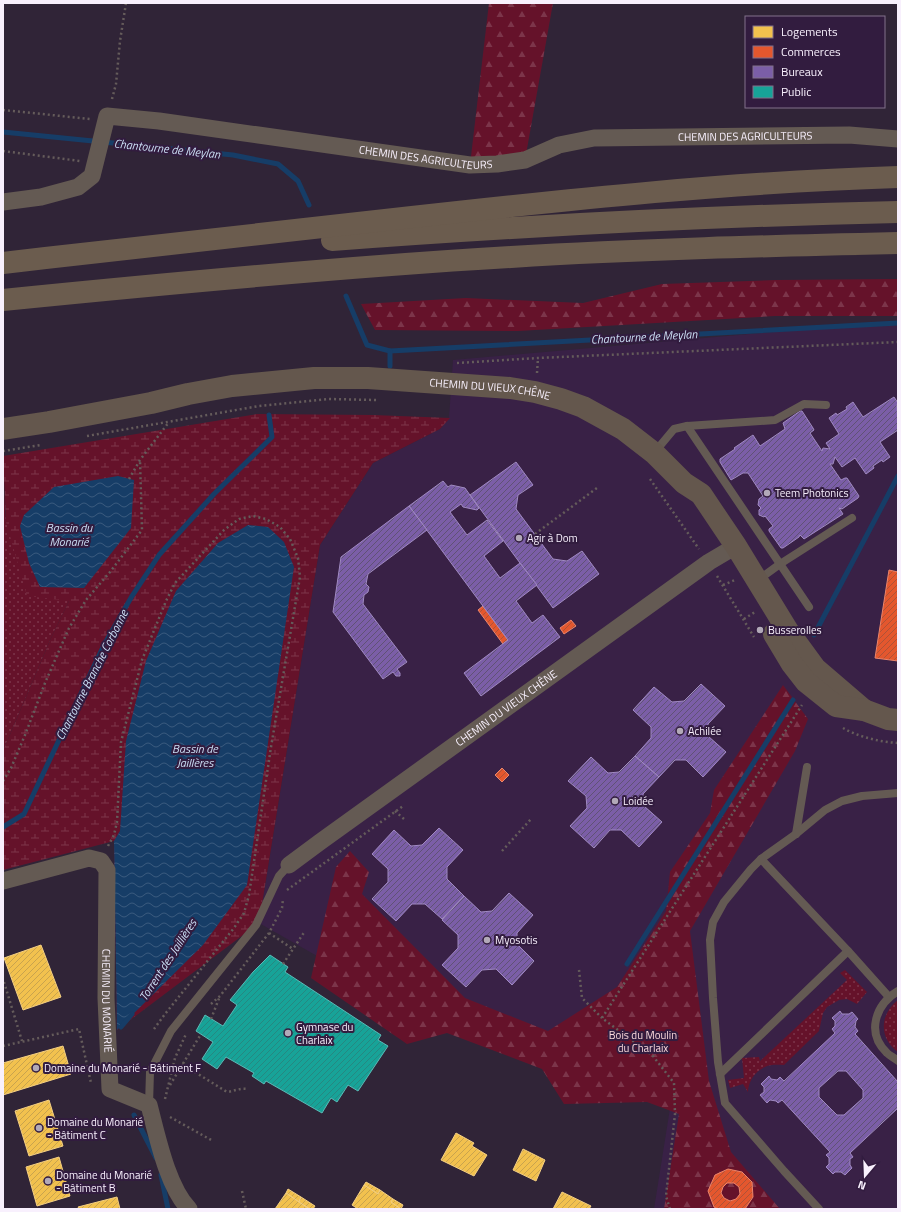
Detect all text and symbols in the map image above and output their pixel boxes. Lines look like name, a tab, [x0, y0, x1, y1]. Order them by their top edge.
legend	[745, 16, 885, 108]
text: Logements	[781, 22, 838, 41]
text: Commerces	[781, 42, 841, 61]
text: Bureaux	[781, 62, 823, 81]
text: Public	[781, 82, 811, 101]
street label: CHEMIN DES AGRICULTEURS	[678, 127, 813, 145]
water label: Chantourne de Meylan	[113, 133, 222, 164]
street label: CHEMIN DES AGRICULTEURS	[358, 141, 493, 173]
water label: Chantourne de Meylan	[590, 324, 699, 349]
street label: CHEMIN DU VIEUX CHÊNE	[429, 374, 552, 404]
place label: Teem Photonics	[775, 485, 849, 501]
marker: Teem Photonics	[762, 488, 772, 498]
water label: Bassin du Monarié	[46, 518, 93, 551]
place label: Agir à Dom	[527, 530, 578, 546]
marker: Agir à Dom	[514, 533, 524, 543]
water label: Chantourne Branche Corbonne	[50, 605, 133, 743]
place label: Busserolles	[768, 622, 822, 638]
marker: Busserolles	[755, 625, 765, 635]
street label: CHEMIN DU VIEUX CHÊNE	[452, 666, 560, 750]
place label: Achilée	[688, 723, 722, 739]
marker: Achilée	[675, 726, 685, 736]
water label: Bassin de Jaillères	[172, 739, 219, 772]
place label: Loidée	[623, 793, 654, 809]
marker: Loidée	[610, 796, 620, 806]
water label: Torrent des Jaillières	[134, 914, 202, 1004]
place label: Myosotis	[495, 932, 538, 948]
marker: Myosotis	[482, 935, 492, 945]
street label: CHEMIN DU MONARIÉ	[98, 949, 116, 1053]
place label: Gymnase du Charlaix	[296, 1019, 354, 1048]
park label: Bois du Moulin du Charlaix	[609, 1027, 677, 1056]
marker: Gymnase du Charlaix	[283, 1028, 293, 1038]
place label: Domaine du Monarié - Bâtiment F	[44, 1060, 201, 1076]
marker: Domaine du Monarié - Bâtiment F	[31, 1063, 41, 1073]
place label: Domaine du Monarié - Bâtiment C	[47, 1114, 144, 1143]
marker: Domaine du Monarié - Bâtiment C	[34, 1123, 44, 1133]
north arrow	[845, 1156, 885, 1196]
place label: Domaine du Monarié - Bâtiment B	[56, 1167, 153, 1196]
marker: Domaine du Monarié - Bâtiment B	[43, 1176, 53, 1186]
text: N	[856, 1177, 868, 1194]

